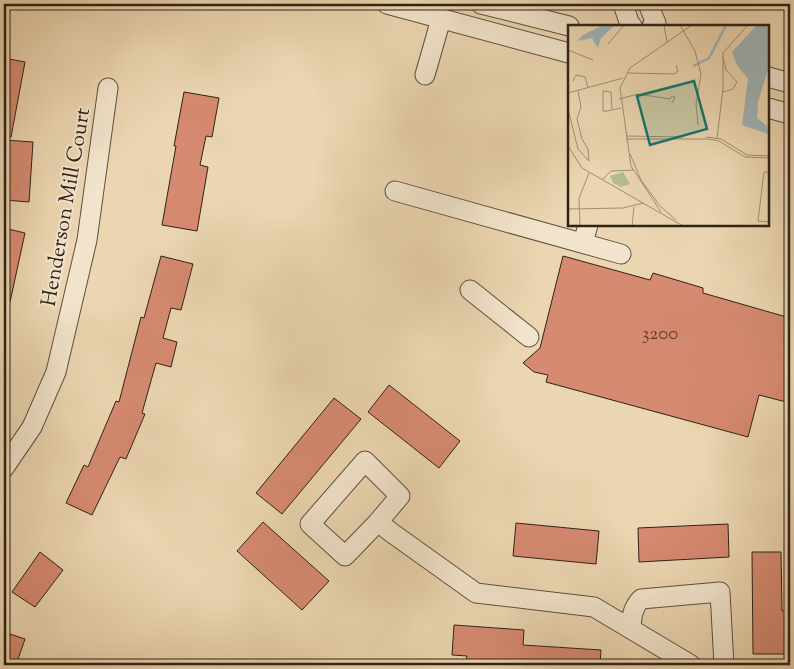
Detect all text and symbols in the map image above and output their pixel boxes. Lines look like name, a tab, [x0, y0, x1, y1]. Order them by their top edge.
inset map	[568, 25, 769, 226]
street label: Henderson Mill Court	[35, 106, 99, 309]
house number: 3200	[642, 321, 678, 348]

